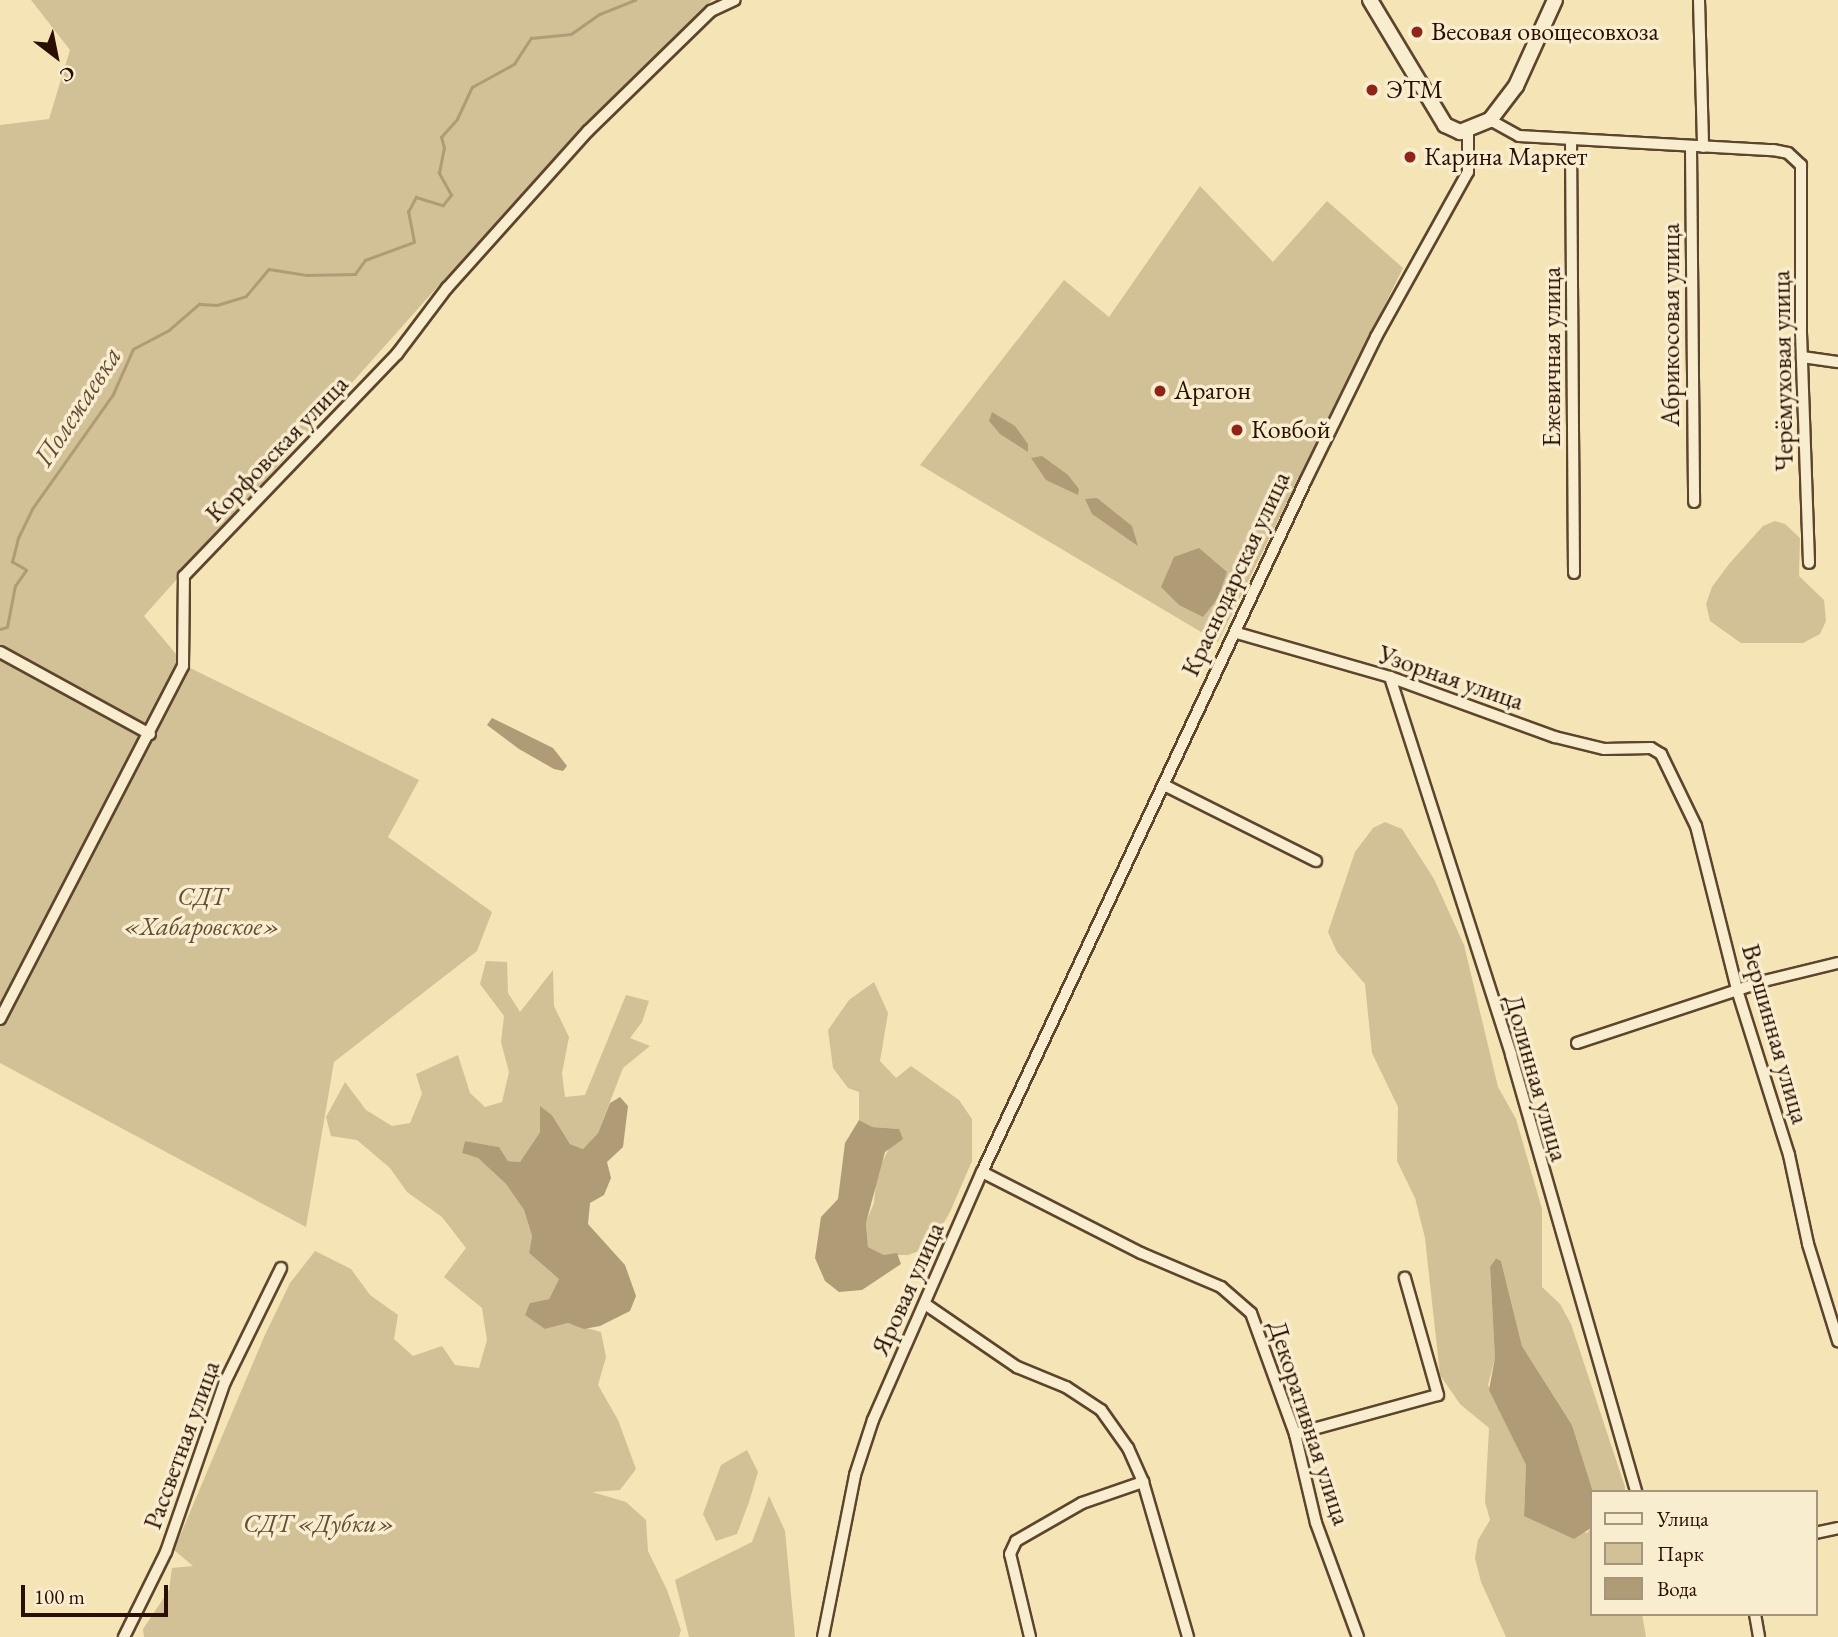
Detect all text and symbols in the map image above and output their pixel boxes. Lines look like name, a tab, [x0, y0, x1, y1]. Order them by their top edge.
place label: Весовая овощесовхоза	[1431, 16, 1659, 48]
north arrow	[21, 21, 91, 91]
marker: Весовая овощесовхоза	[1409, 24, 1425, 40]
text: С	[55, 60, 80, 88]
place label: ЭТМ	[1386, 74, 1443, 106]
marker: ЭТМ	[1364, 82, 1380, 98]
place label: Карина Маркет	[1424, 141, 1587, 173]
marker: Карина Маркет	[1402, 149, 1418, 165]
street label: Абрикосовая улица	[1655, 223, 1687, 427]
street label: Ежевичная улица	[1536, 267, 1568, 447]
street label: Черёмуховая улица	[1766, 270, 1800, 472]
water label: Полежаевка	[26, 340, 128, 472]
street label: Корфовская улица	[199, 369, 355, 529]
place label: Арагон	[1174, 375, 1251, 407]
marker: Арагон	[1152, 383, 1168, 399]
place label: Ковбой	[1251, 414, 1330, 446]
marker: Ковбой	[1229, 422, 1245, 438]
street label: Краснодарская улица	[1175, 467, 1297, 681]
street label: Узорная улица	[1374, 639, 1528, 717]
park label: СДТ «Хабаровское»	[124, 881, 280, 942]
street label: Вершинная улица	[1734, 940, 1816, 1128]
street label: Долинная улица	[1497, 991, 1575, 1165]
street label: Яровая улица	[865, 1217, 951, 1361]
street label: Декоративная улица	[1261, 1317, 1357, 1529]
street label: Рассветная улица	[137, 1357, 227, 1533]
legend	[1590, 1490, 1817, 1616]
text: Улица	[1657, 1505, 1709, 1532]
park label: СДТ «Дубки»	[243, 1508, 395, 1540]
text: Парк	[1657, 1540, 1704, 1567]
scale bar	[24, 1570, 172, 1614]
text: Вода	[1657, 1575, 1697, 1602]
text: 100 m	[34, 1583, 85, 1610]

